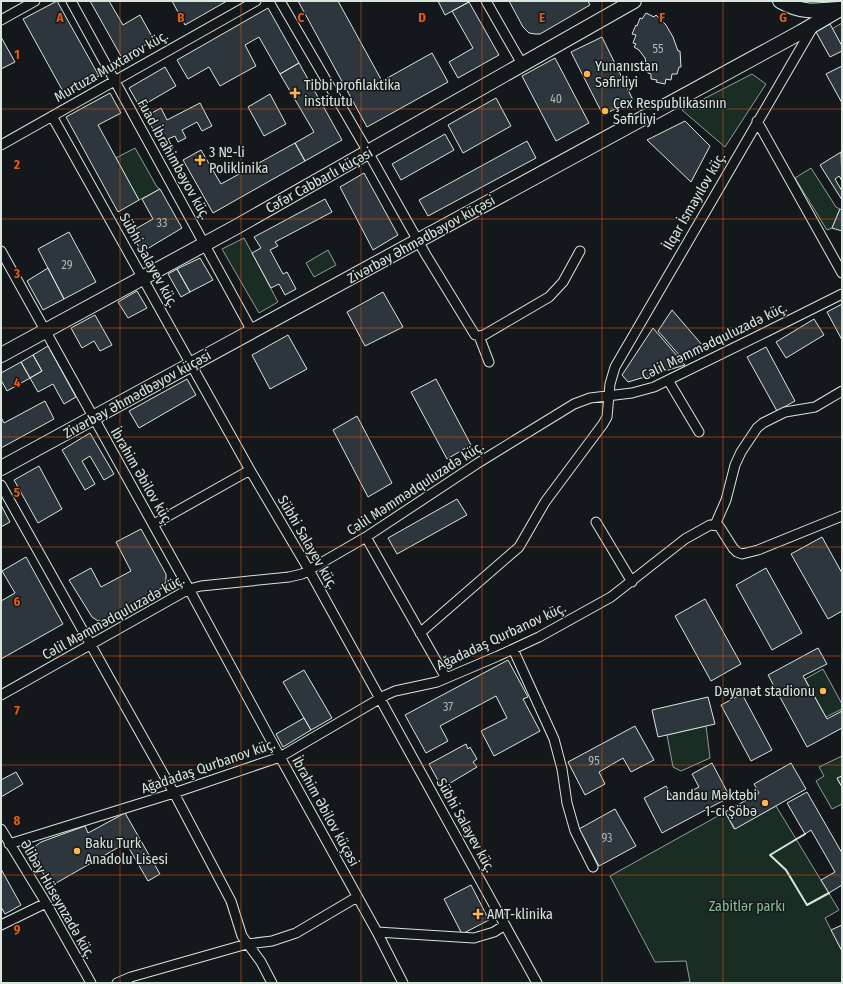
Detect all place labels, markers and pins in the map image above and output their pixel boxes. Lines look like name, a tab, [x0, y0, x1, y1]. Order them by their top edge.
place label: Yunanıstan Səfirliyi	[595, 58, 658, 91]
marker: Yunanıstan Səfirliyi	[582, 69, 592, 79]
place label: Tibbi profilaktika institutu	[304, 77, 401, 110]
marker: Tibbi profilaktika institutu	[289, 87, 301, 99]
place label: Çex Respublikasının Səfirliyi	[613, 95, 727, 128]
marker: Çex Respublikasının Səfirliyi	[600, 106, 610, 116]
place label: 3 №-li Poliklinika	[209, 144, 268, 177]
marker: 3 №-li Poliklinika	[194, 154, 206, 166]
place label: Dəyanət stadionu	[714, 683, 815, 700]
marker: Dəyanət stadionu	[818, 686, 828, 696]
place label: Landau Məktəbi 1-ci Şöbə	[666, 787, 757, 820]
marker: Landau Məktəbi 1-ci Şöbə	[760, 798, 770, 808]
place label: Baku Turk Anadolu Lisesi	[85, 835, 168, 868]
marker: Baku Turk Anadolu Lisesi	[72, 846, 82, 856]
place label: AMT-klinika	[487, 906, 553, 923]
marker: AMT-klinika	[472, 908, 484, 920]

